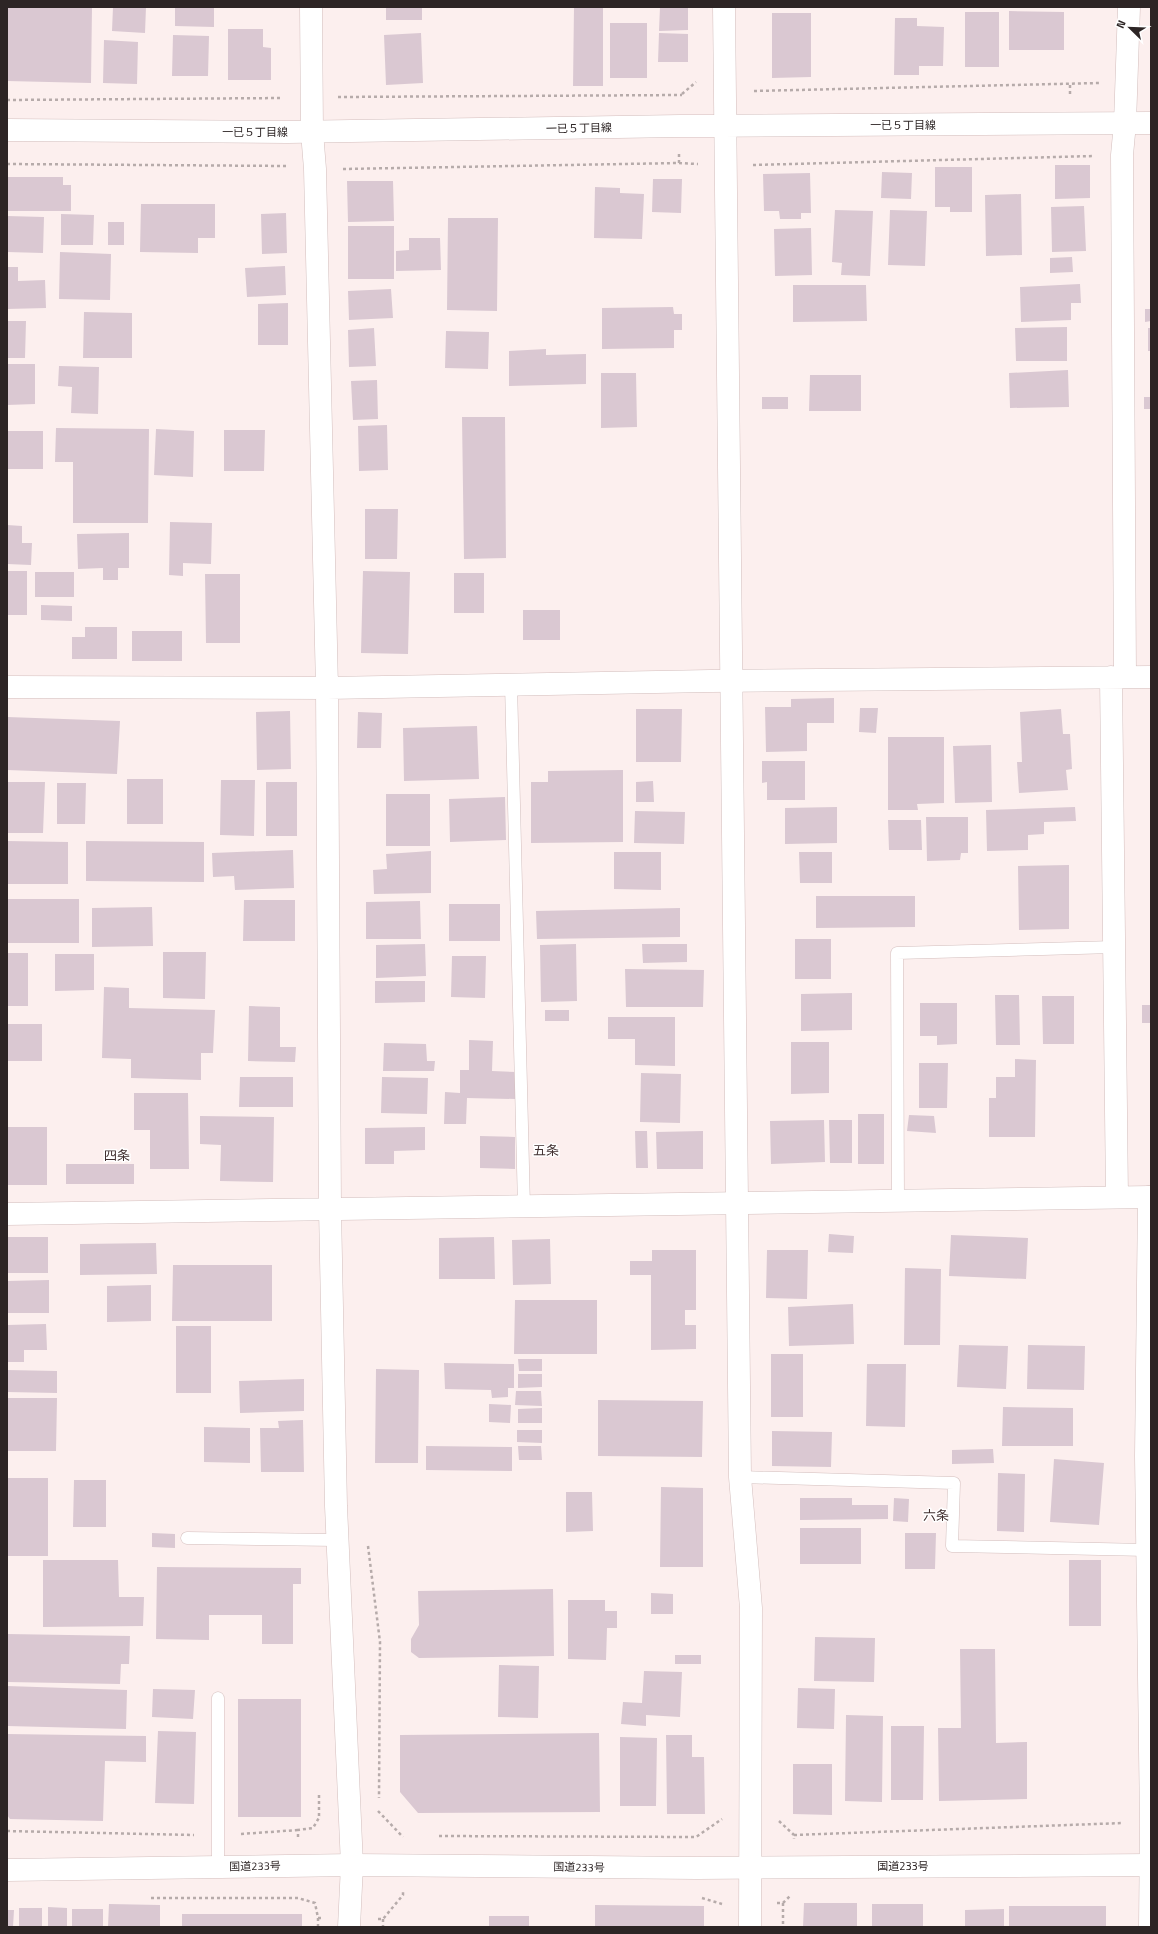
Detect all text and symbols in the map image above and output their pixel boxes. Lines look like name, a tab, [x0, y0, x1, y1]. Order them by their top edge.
north arrow	[1110, 8, 1150, 48]
text: N	[1112, 17, 1130, 31]
street label: 一已５丁目線	[870, 117, 936, 133]
street label: 一已５丁目線	[546, 119, 612, 137]
street label: 一已５丁目線	[222, 124, 288, 140]
district label: 五条	[533, 1140, 559, 1160]
district label: 四条	[104, 1145, 130, 1165]
district label: 六条	[923, 1505, 949, 1525]
street label: 国道233号	[229, 1858, 281, 1874]
street label: 国道233号	[877, 1858, 929, 1874]
street label: 国道233号	[553, 1859, 605, 1875]

